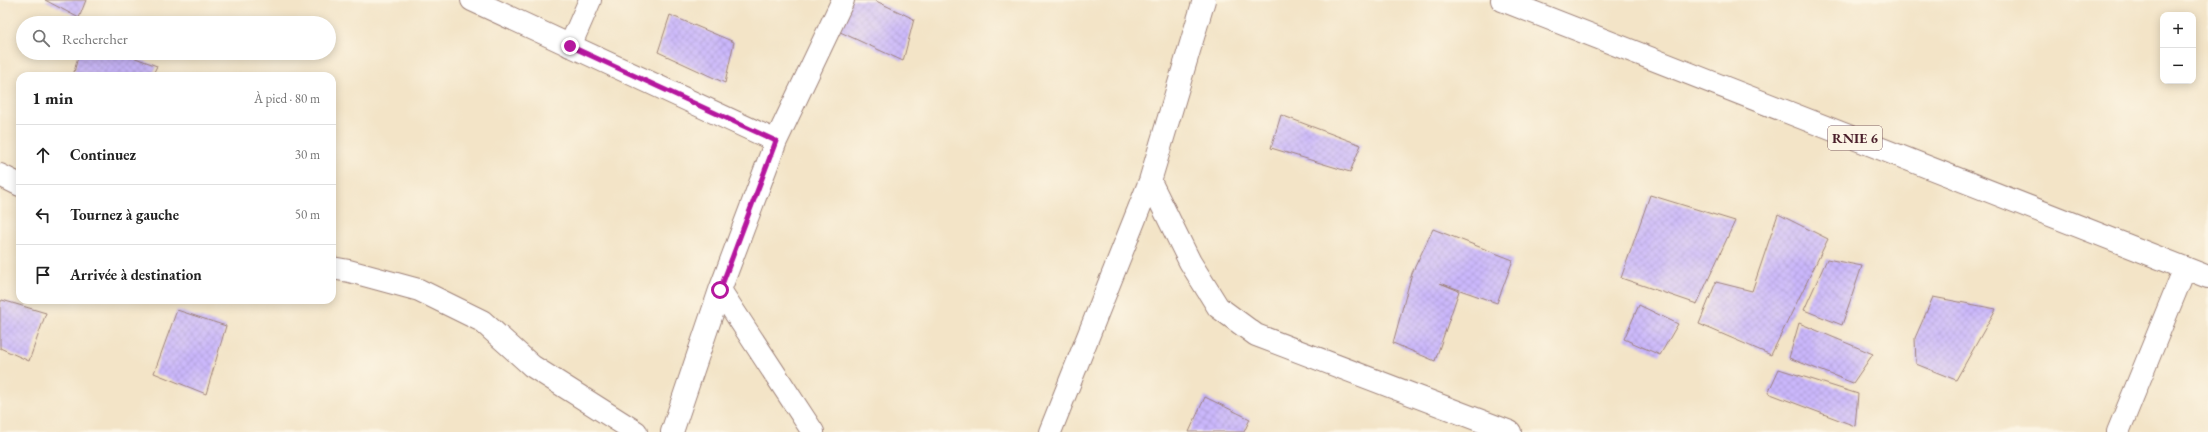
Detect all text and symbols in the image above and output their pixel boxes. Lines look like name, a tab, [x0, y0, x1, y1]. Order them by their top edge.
map controls	[2160, 12, 2196, 84]
button: +	[2160, 12, 2196, 48]
search box	[16, 16, 336, 60]
icon: search	[30, 27, 52, 49]
text: Rechercher	[62, 29, 128, 48]
route end	[561, 37, 579, 55]
button: −	[2160, 48, 2196, 84]
text: 1 min	[32, 87, 73, 109]
text: À pied · 80 m	[254, 90, 320, 107]
road number: RNIE 6	[1828, 126, 1882, 150]
icon: ahead	[32, 144, 54, 166]
text: Continuez	[70, 145, 136, 164]
text: 30 m	[295, 146, 320, 163]
icon: left	[32, 204, 54, 226]
text: Tournez à gauche	[70, 205, 179, 224]
text: 50 m	[295, 206, 320, 223]
icon: arrive	[32, 264, 54, 286]
text: Arrivée à destination	[70, 265, 202, 284]
route start	[711, 281, 729, 299]

